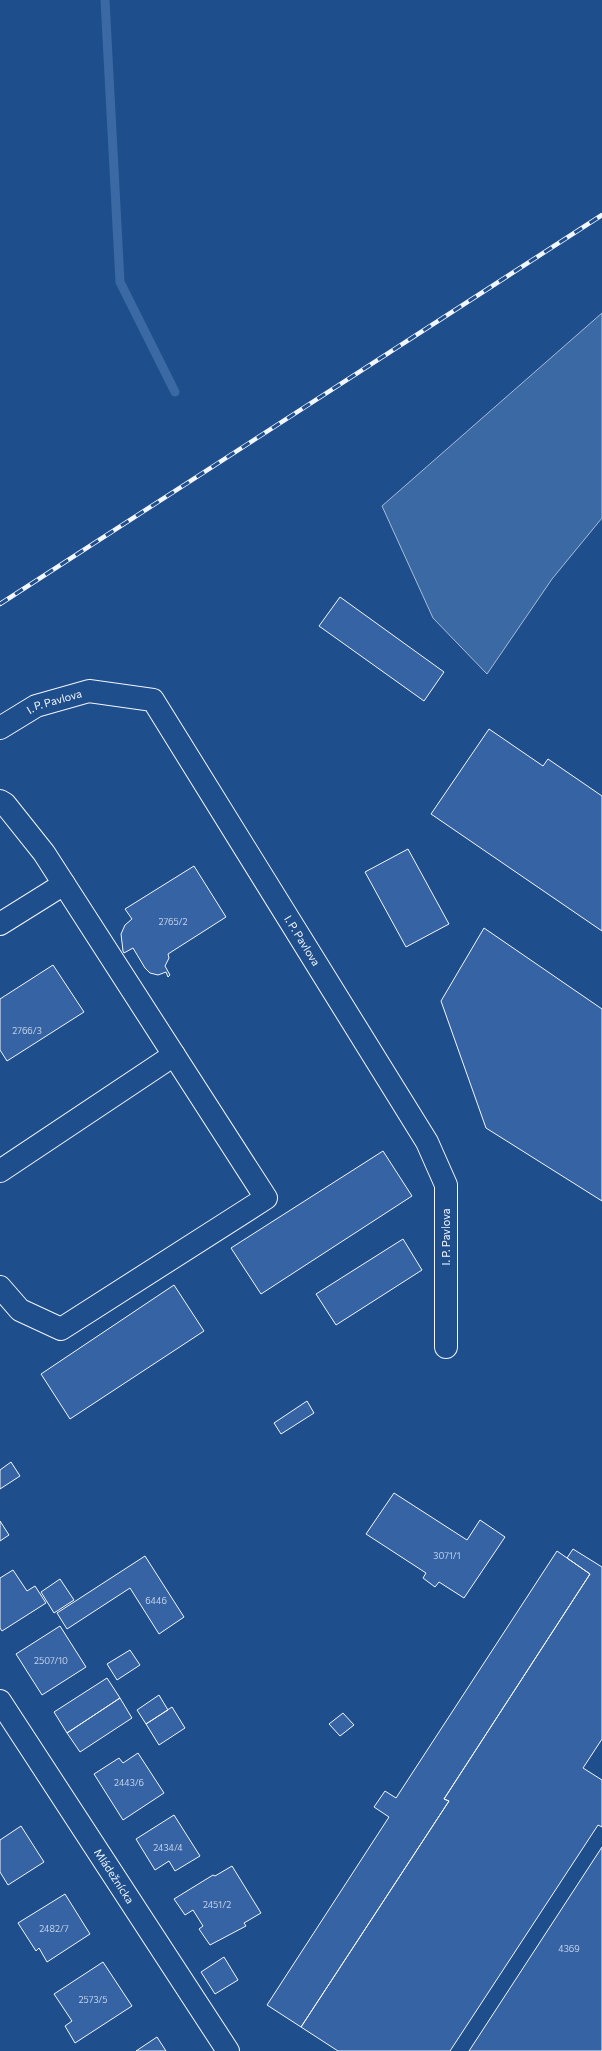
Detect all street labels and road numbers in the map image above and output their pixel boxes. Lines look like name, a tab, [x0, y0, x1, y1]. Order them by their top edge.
street label: I. P. Pavlova	[24, 686, 83, 716]
street label: I. P. Pavlova	[282, 913, 323, 968]
street label: I. P. Pavlova	[439, 1209, 452, 1265]
street label: Mládežnícka	[92, 1846, 137, 1906]

